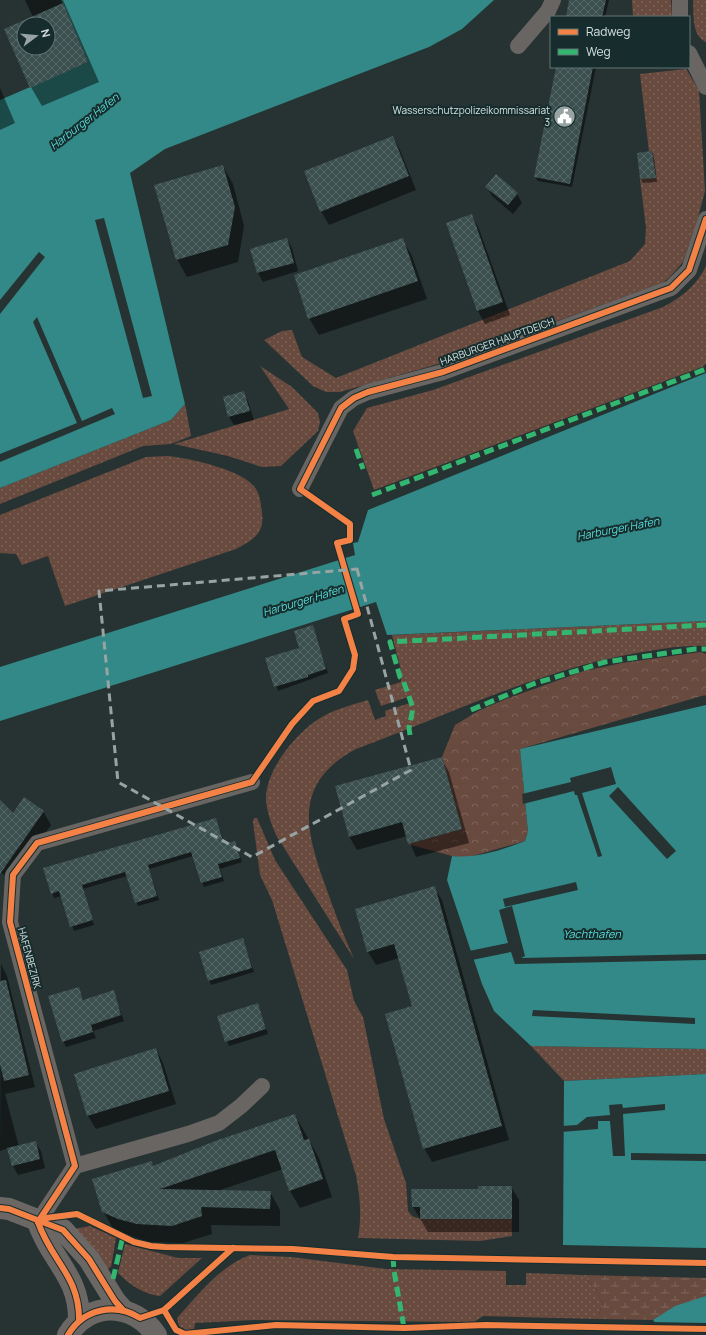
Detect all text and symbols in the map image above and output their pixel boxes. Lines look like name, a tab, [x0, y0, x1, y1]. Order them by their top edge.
north arrow	[16, 16, 56, 56]
legend	[550, 16, 690, 68]
text: Radweg	[586, 23, 630, 40]
text: N	[38, 27, 54, 39]
text: Weg	[586, 43, 611, 60]
water label: Harburger Hafen	[46, 89, 122, 153]
place label: Wasserschutzpolizeikommissariat 3	[393, 103, 550, 129]
public building icon: Wasserschutzpolizeikommissariat 3	[552, 103, 578, 129]
street label: HARBURGER HAUPTDEICH	[438, 314, 556, 368]
water label: Harburger Hafen	[576, 513, 661, 543]
water label: Harburger Hafen	[261, 580, 346, 619]
street label: HAFENBEZIRK	[15, 926, 45, 990]
water label: Yachthafen	[563, 926, 621, 941]

